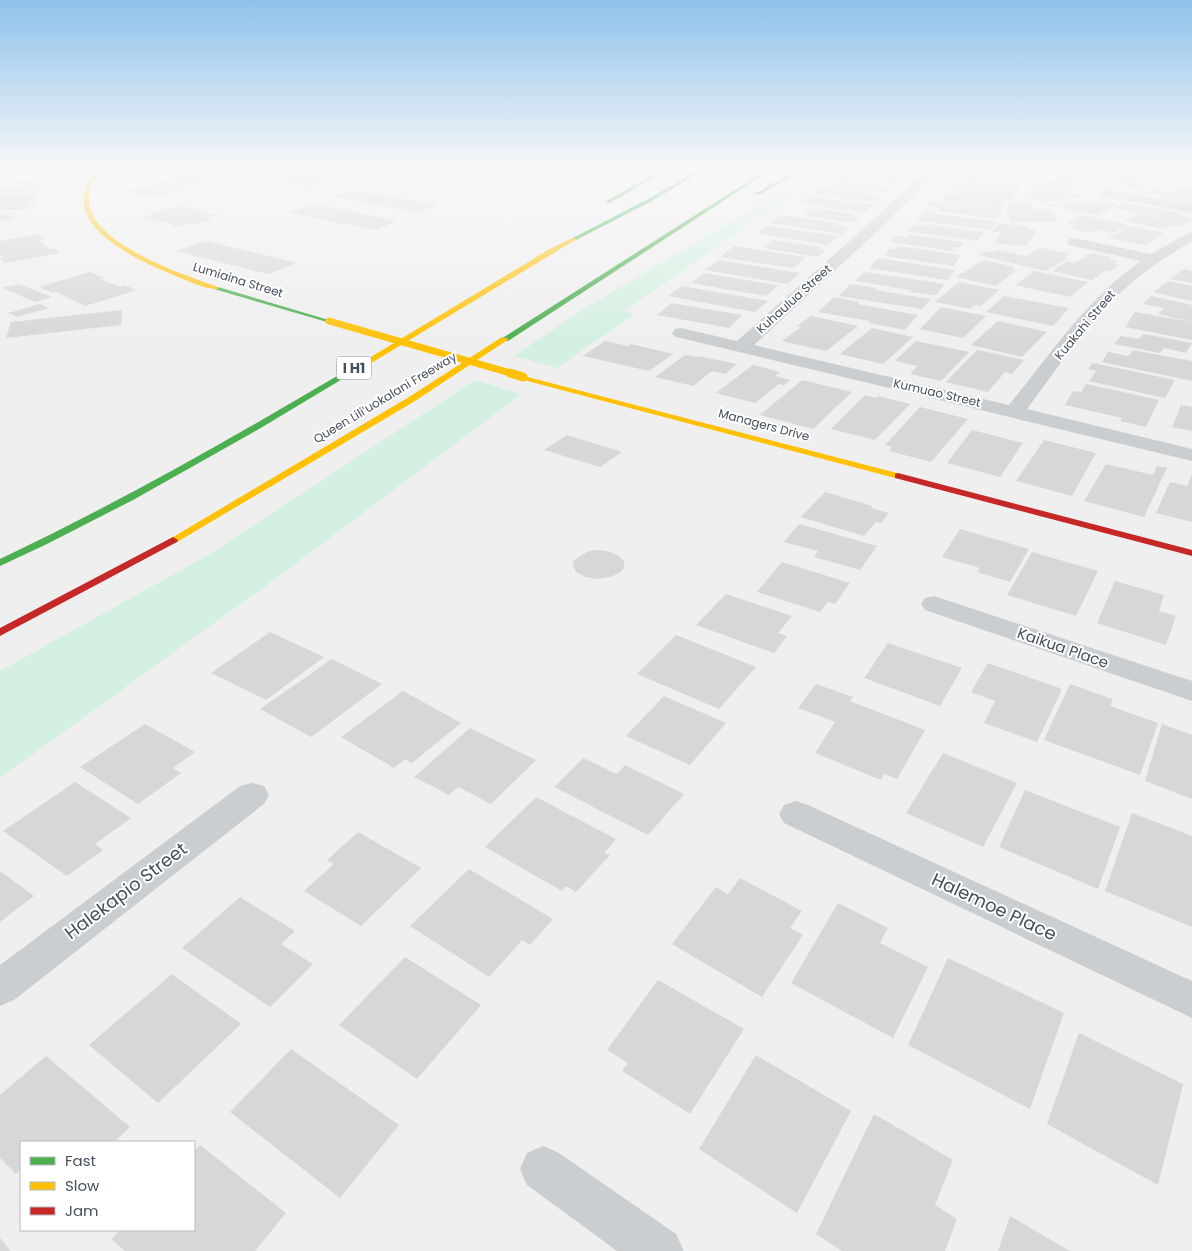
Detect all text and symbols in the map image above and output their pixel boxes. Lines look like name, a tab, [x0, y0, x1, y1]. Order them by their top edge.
street label: Lumiaina Street	[191, 258, 285, 301]
street label: Kuhaulua Street	[753, 260, 835, 337]
street label: Kuakahi Street	[1050, 286, 1119, 363]
street label: Queen Liliʻuokalani Freeway	[310, 348, 460, 447]
road number: I H1	[336, 356, 372, 379]
street label: Kumuao Street	[892, 374, 982, 411]
street label: Managers Drive	[717, 404, 812, 445]
street label: Kaikua Place	[1015, 622, 1112, 673]
street label: Halekapio Street	[59, 836, 192, 945]
street label: Halemoe Place	[928, 867, 1061, 946]
legend	[20, 1141, 195, 1231]
text: Fast	[65, 1150, 96, 1171]
text: Slow	[65, 1175, 100, 1196]
text: Jam	[65, 1200, 99, 1221]

